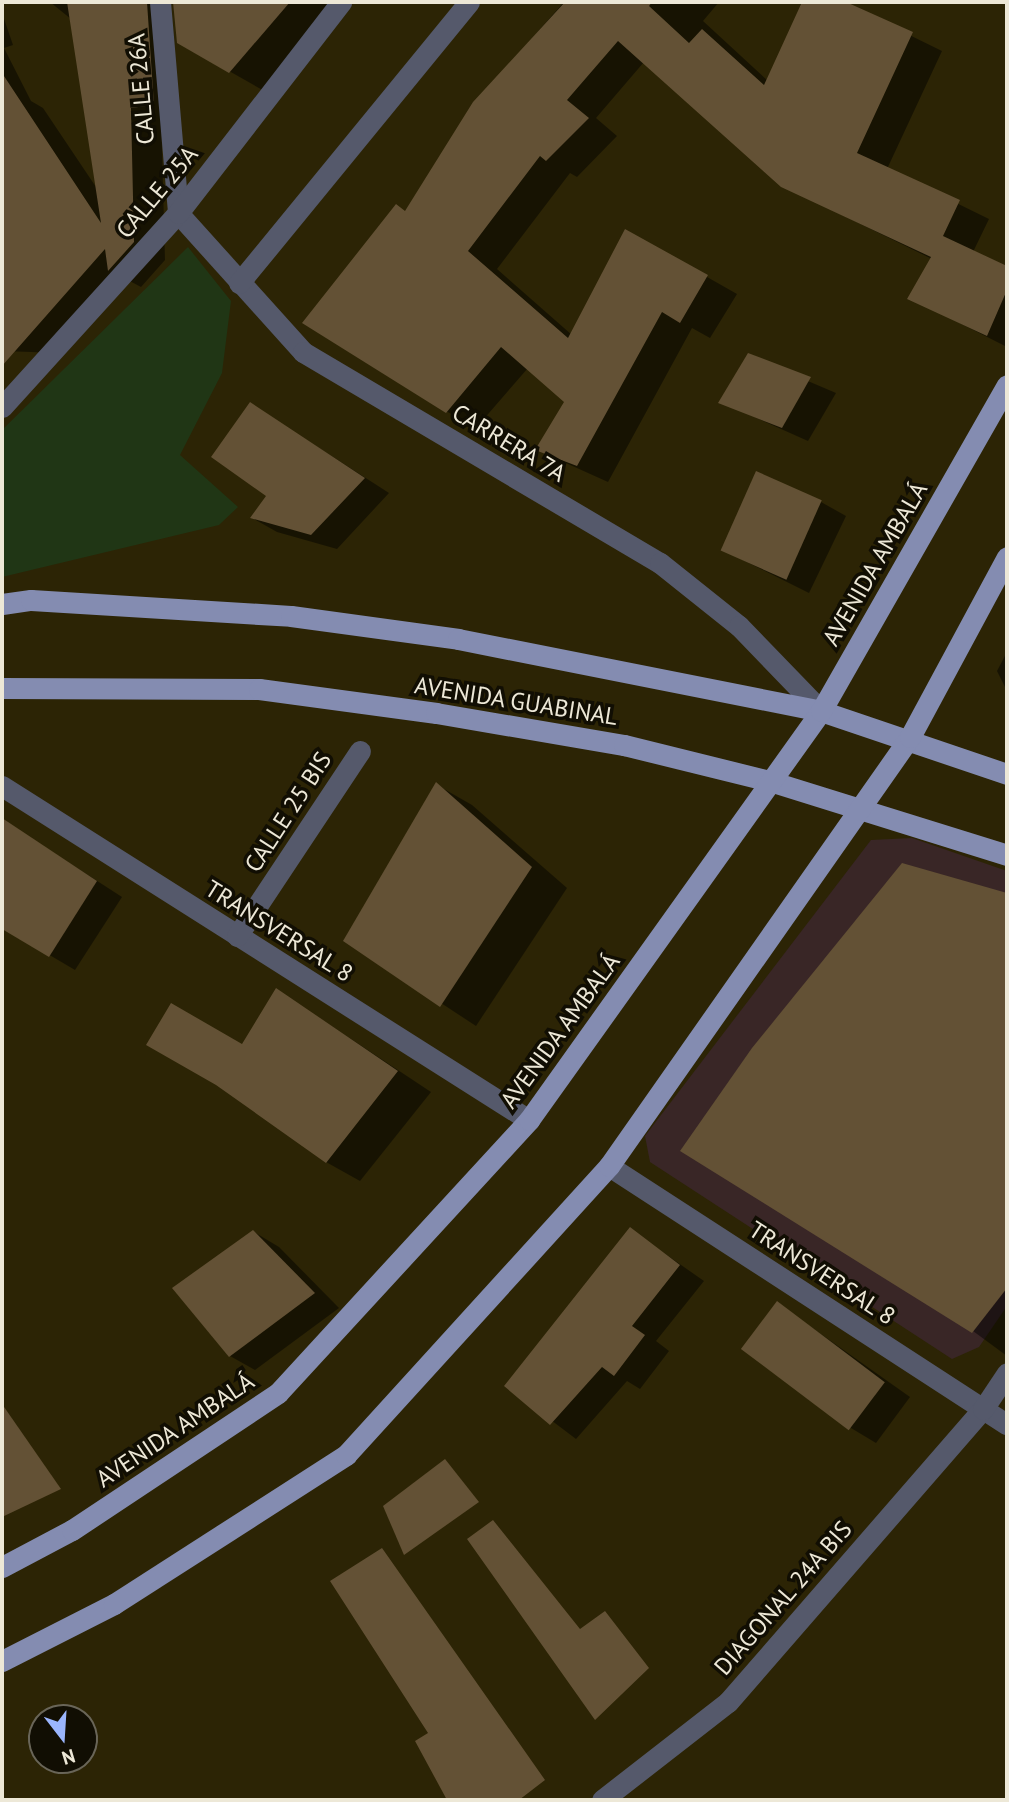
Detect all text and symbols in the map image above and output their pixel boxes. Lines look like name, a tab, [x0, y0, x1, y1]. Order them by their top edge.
street label: CALLE 26A	[122, 32, 160, 146]
street label: CALLE 25A	[110, 140, 204, 244]
street label: CARRERA 7A	[447, 398, 571, 488]
street label: AVENIDA AMBALÁ	[816, 476, 934, 652]
street label: AVENIDA GUABINAL	[412, 671, 620, 731]
street label: CALLE 25 BIS	[238, 747, 338, 877]
street label: TRANSVERSAL 8	[200, 874, 358, 988]
street label: AVENIDA AMBALÁ	[494, 947, 626, 1115]
street label: TRANSVERSAL 8	[743, 1215, 901, 1331]
street label: AVENIDA AMBALÁ	[90, 1366, 260, 1494]
street label: DIAGONAL 24A BIS	[708, 1514, 858, 1682]
north arrow	[28, 1704, 98, 1774]
text: N	[59, 1744, 78, 1770]

